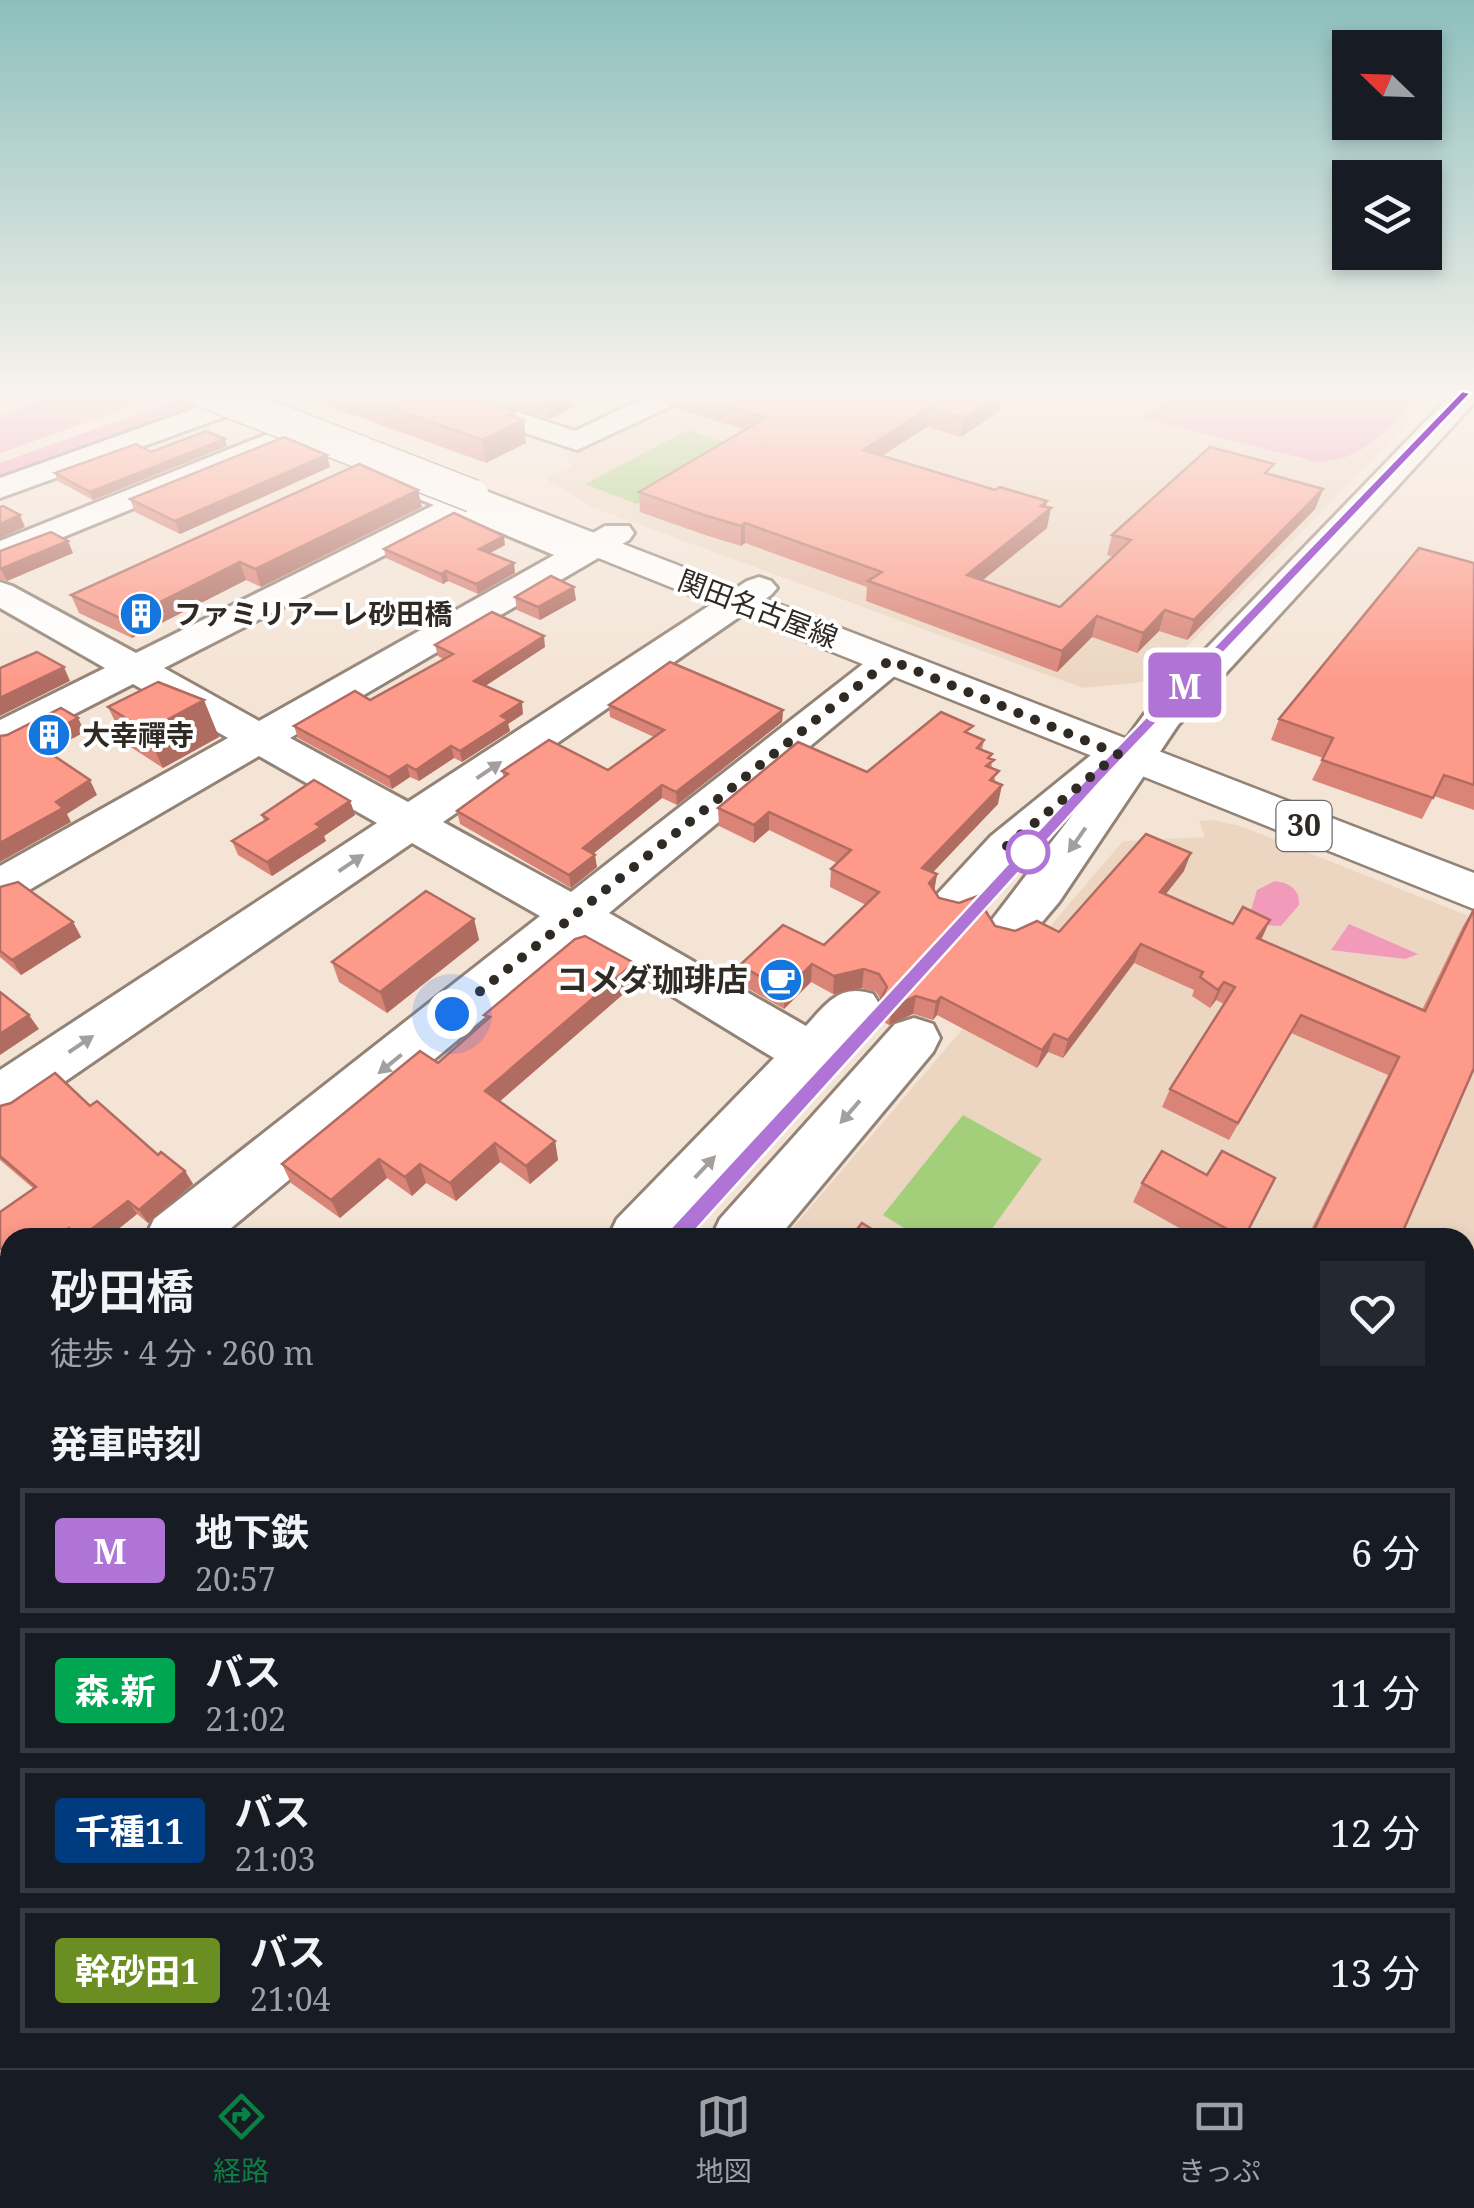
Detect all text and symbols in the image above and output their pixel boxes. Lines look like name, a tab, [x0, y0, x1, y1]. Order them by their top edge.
north arrow	[1332, 30, 1442, 140]
map controls	[1332, 30, 1442, 270]
button: layers	[1332, 160, 1442, 270]
street label: 関田名古屋線	[673, 560, 844, 656]
building icon: ファミリアーレ砂田橋	[118, 591, 164, 637]
place label: ファミリアーレ砂田橋	[174, 594, 452, 632]
line badge: M	[1152, 652, 1218, 718]
text: M	[1168, 662, 1202, 709]
building icon: 大幸禪寺	[26, 712, 72, 758]
place label: 大幸禪寺	[82, 715, 194, 753]
one-way arrow	[476, 761, 503, 779]
road number: 30	[1276, 801, 1332, 851]
one-way arrow	[1068, 827, 1087, 853]
unlabelled marker	[1007, 831, 1049, 873]
one-way arrow	[337, 854, 364, 872]
place label: コメダ珈琲店	[556, 957, 748, 1000]
cafe icon: コメダ珈琲店	[758, 957, 804, 1003]
your location	[427, 989, 477, 1039]
one-way arrow	[67, 1035, 95, 1053]
one-way arrow	[377, 1053, 402, 1074]
one-way arrow	[839, 1099, 861, 1124]
one-way arrow	[693, 1155, 716, 1179]
text: 砂田橋	[50, 1258, 194, 1323]
button: heart	[1320, 1261, 1425, 1366]
text: 徒歩 · 4 分 · 260 m	[50, 1331, 314, 1374]
text: 発車時刻	[50, 1417, 202, 1469]
text: 地下鉄	[195, 1505, 309, 1557]
text: 6 分	[1351, 1526, 1420, 1578]
text: M	[93, 1527, 127, 1574]
text: 20:57	[195, 1557, 276, 1600]
text: バス	[205, 1645, 281, 1697]
text: 11 分	[1330, 1666, 1420, 1718]
text: 森.新	[75, 1667, 155, 1714]
text: 21:02	[205, 1697, 286, 1740]
text: バス	[235, 1785, 311, 1837]
text: 12 分	[1330, 1806, 1420, 1858]
text: 千種11	[75, 1807, 185, 1854]
text: 21:03	[235, 1837, 315, 1880]
text: バス	[250, 1925, 326, 1977]
text: 13 分	[1330, 1946, 1420, 1998]
text: 幹砂田1	[75, 1947, 200, 1994]
text: 21:04	[250, 1977, 331, 2020]
tab: 経路	[213, 2089, 269, 2189]
tab: 地図	[696, 2089, 752, 2189]
tab: きっぷ	[1178, 2089, 1261, 2189]

